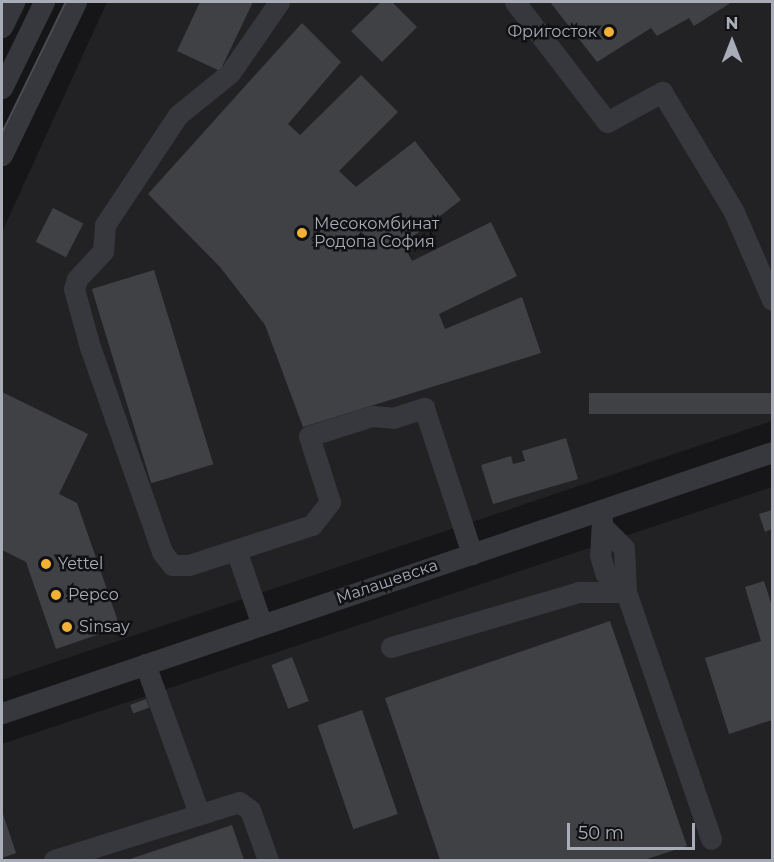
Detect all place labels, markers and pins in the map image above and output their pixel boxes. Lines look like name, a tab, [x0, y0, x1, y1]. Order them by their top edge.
place label: Фригосток	[507, 22, 597, 42]
marker: Фригосток	[602, 25, 616, 39]
place label: Месокомбинат Родопа София	[314, 214, 439, 252]
marker: Месокомбинат Родопа София	[295, 226, 309, 240]
place label: Yettel	[58, 554, 103, 574]
marker: Yettel	[39, 557, 53, 571]
place label: Pepco	[68, 585, 119, 605]
marker: Pepco	[49, 588, 63, 602]
place label: Sinsay	[79, 617, 130, 637]
marker: Sinsay	[60, 620, 74, 634]

